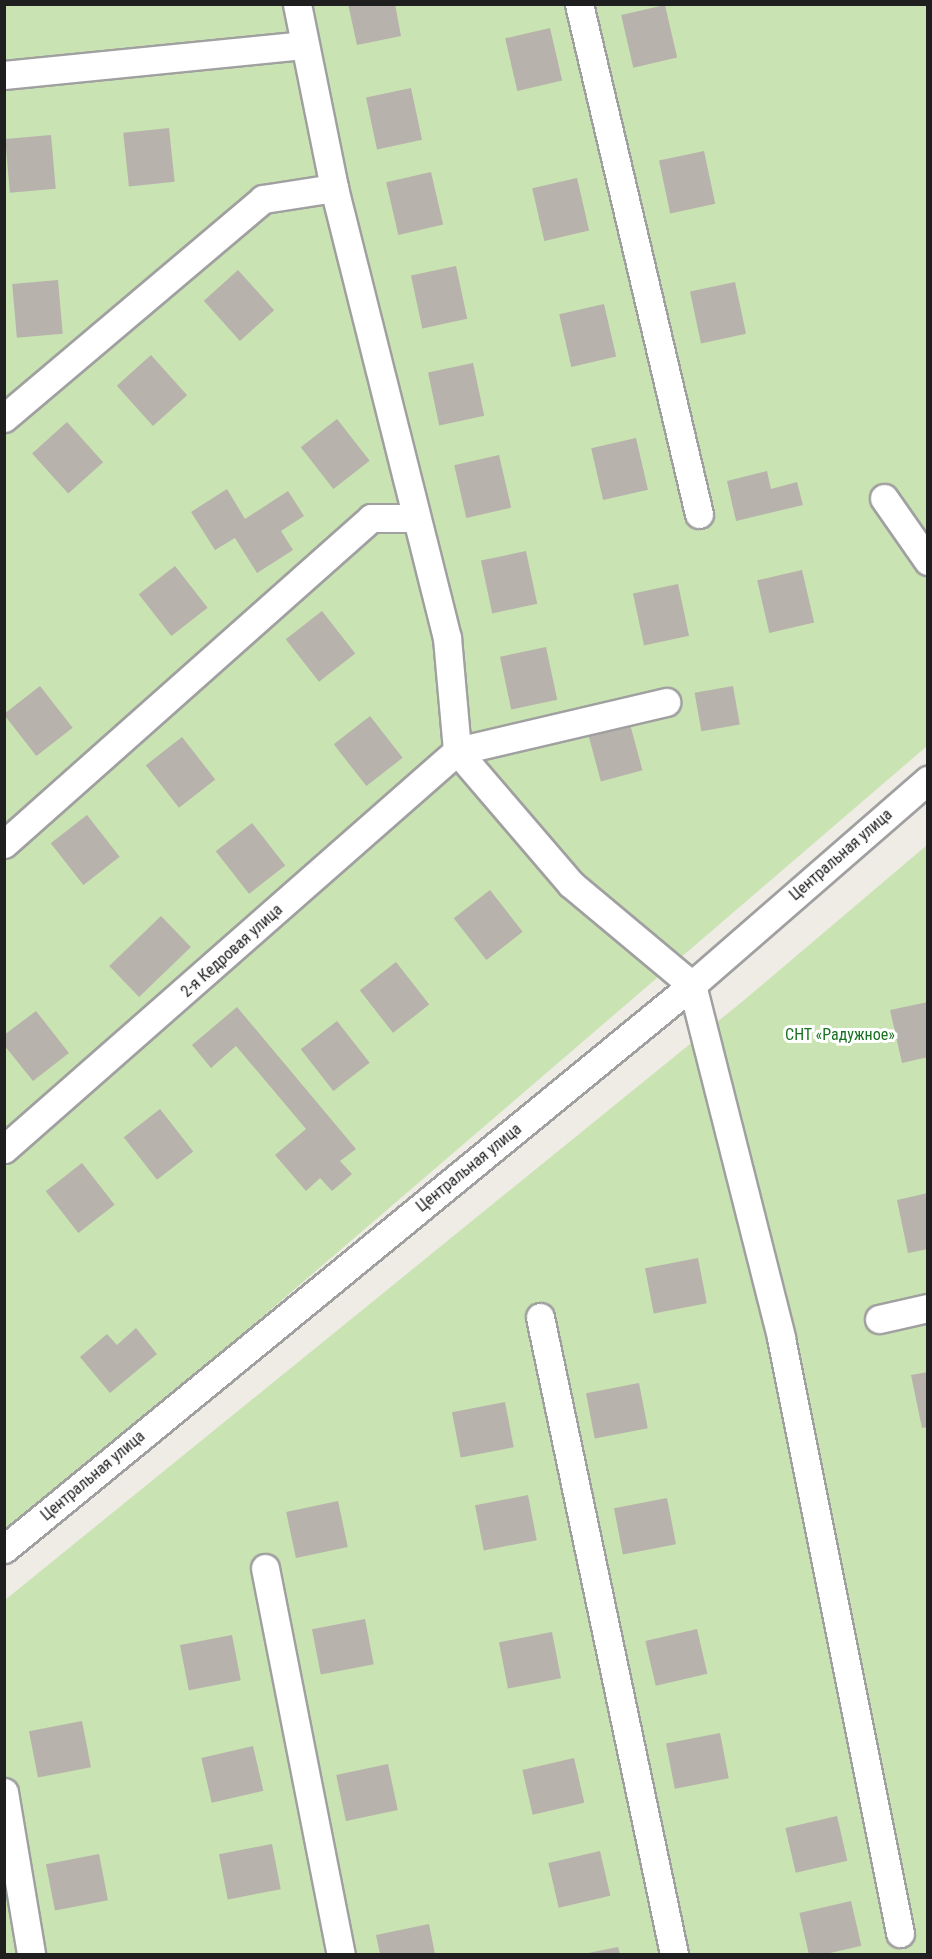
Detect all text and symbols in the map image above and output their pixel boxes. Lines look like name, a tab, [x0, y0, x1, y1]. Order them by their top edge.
street label: Центральная улица	[786, 805, 896, 905]
street label: 2-я Кедровая улица	[177, 900, 287, 1002]
park label: СНТ «Радужное»	[785, 1025, 895, 1045]
street label: Центральная улица	[412, 1120, 526, 1216]
street label: Центральная улица	[37, 1427, 149, 1525]

